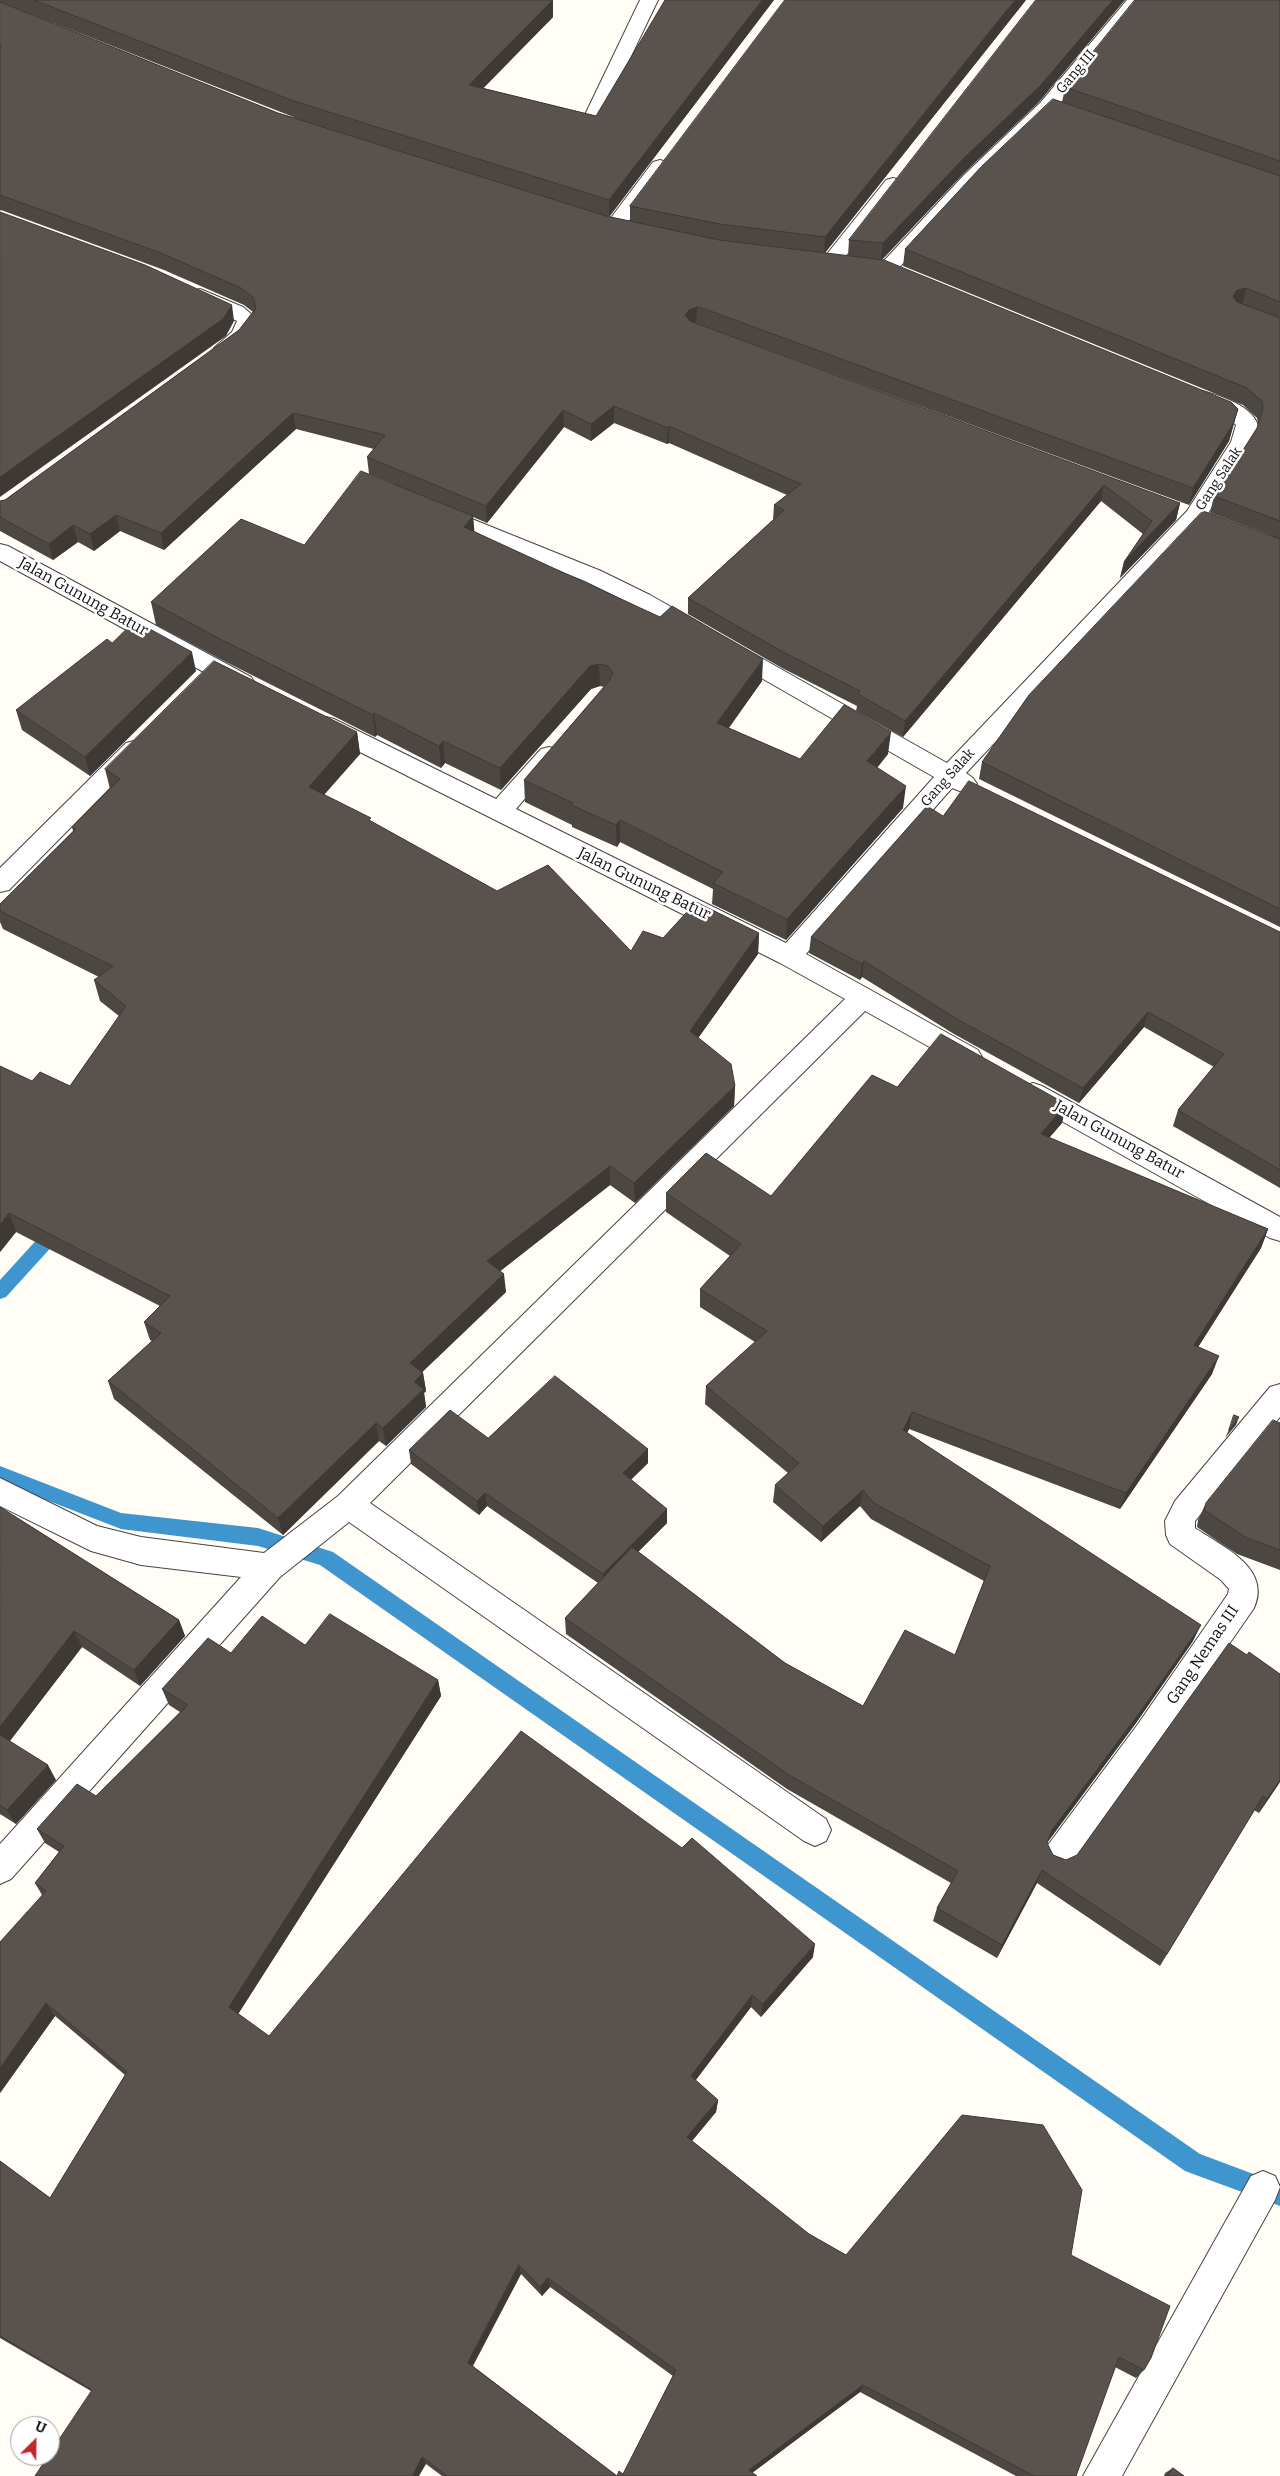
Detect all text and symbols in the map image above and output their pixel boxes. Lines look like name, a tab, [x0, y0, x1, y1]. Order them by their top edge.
street label: Gang III	[1053, 47, 1099, 97]
street label: Gang Salak	[1192, 444, 1246, 514]
street label: Jalan Gunung Batur	[15, 553, 151, 641]
street label: Gang Salak	[918, 745, 978, 811]
street label: Jalan Gunung Batur	[574, 843, 714, 925]
street label: Jalan Gunung Batur	[1051, 1096, 1187, 1184]
street label: Gang Nemas III	[1163, 1602, 1243, 1708]
north arrow	[10, 2416, 60, 2466]
text: U	[33, 2418, 49, 2438]

